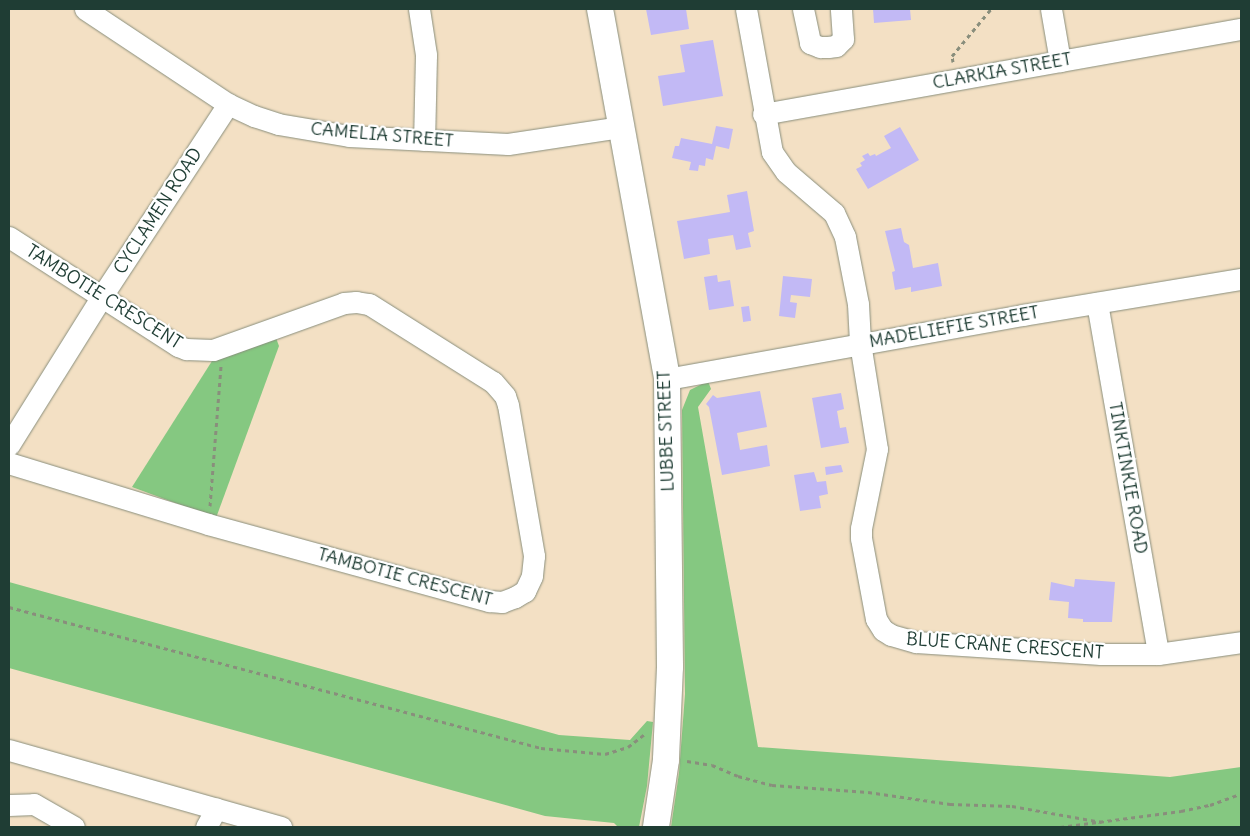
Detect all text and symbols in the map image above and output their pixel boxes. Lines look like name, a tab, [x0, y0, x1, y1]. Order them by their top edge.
street label: CLARKIA STREET	[931, 48, 1073, 94]
street label: CAMELIA STREET	[310, 118, 454, 152]
street label: CYCLAMEN ROAD	[109, 144, 207, 278]
street label: TAMBOTIE CRESCENT	[22, 240, 186, 354]
street label: MADELIEFIE STREET	[867, 301, 1041, 353]
street label: LUBBE STREET	[653, 370, 679, 492]
street label: TINKTINKIE ROAD	[1104, 400, 1152, 556]
street label: TAMBOTIE CRESCENT	[315, 543, 495, 611]
street label: BLUE CRANE CRESCENT	[905, 628, 1105, 664]

